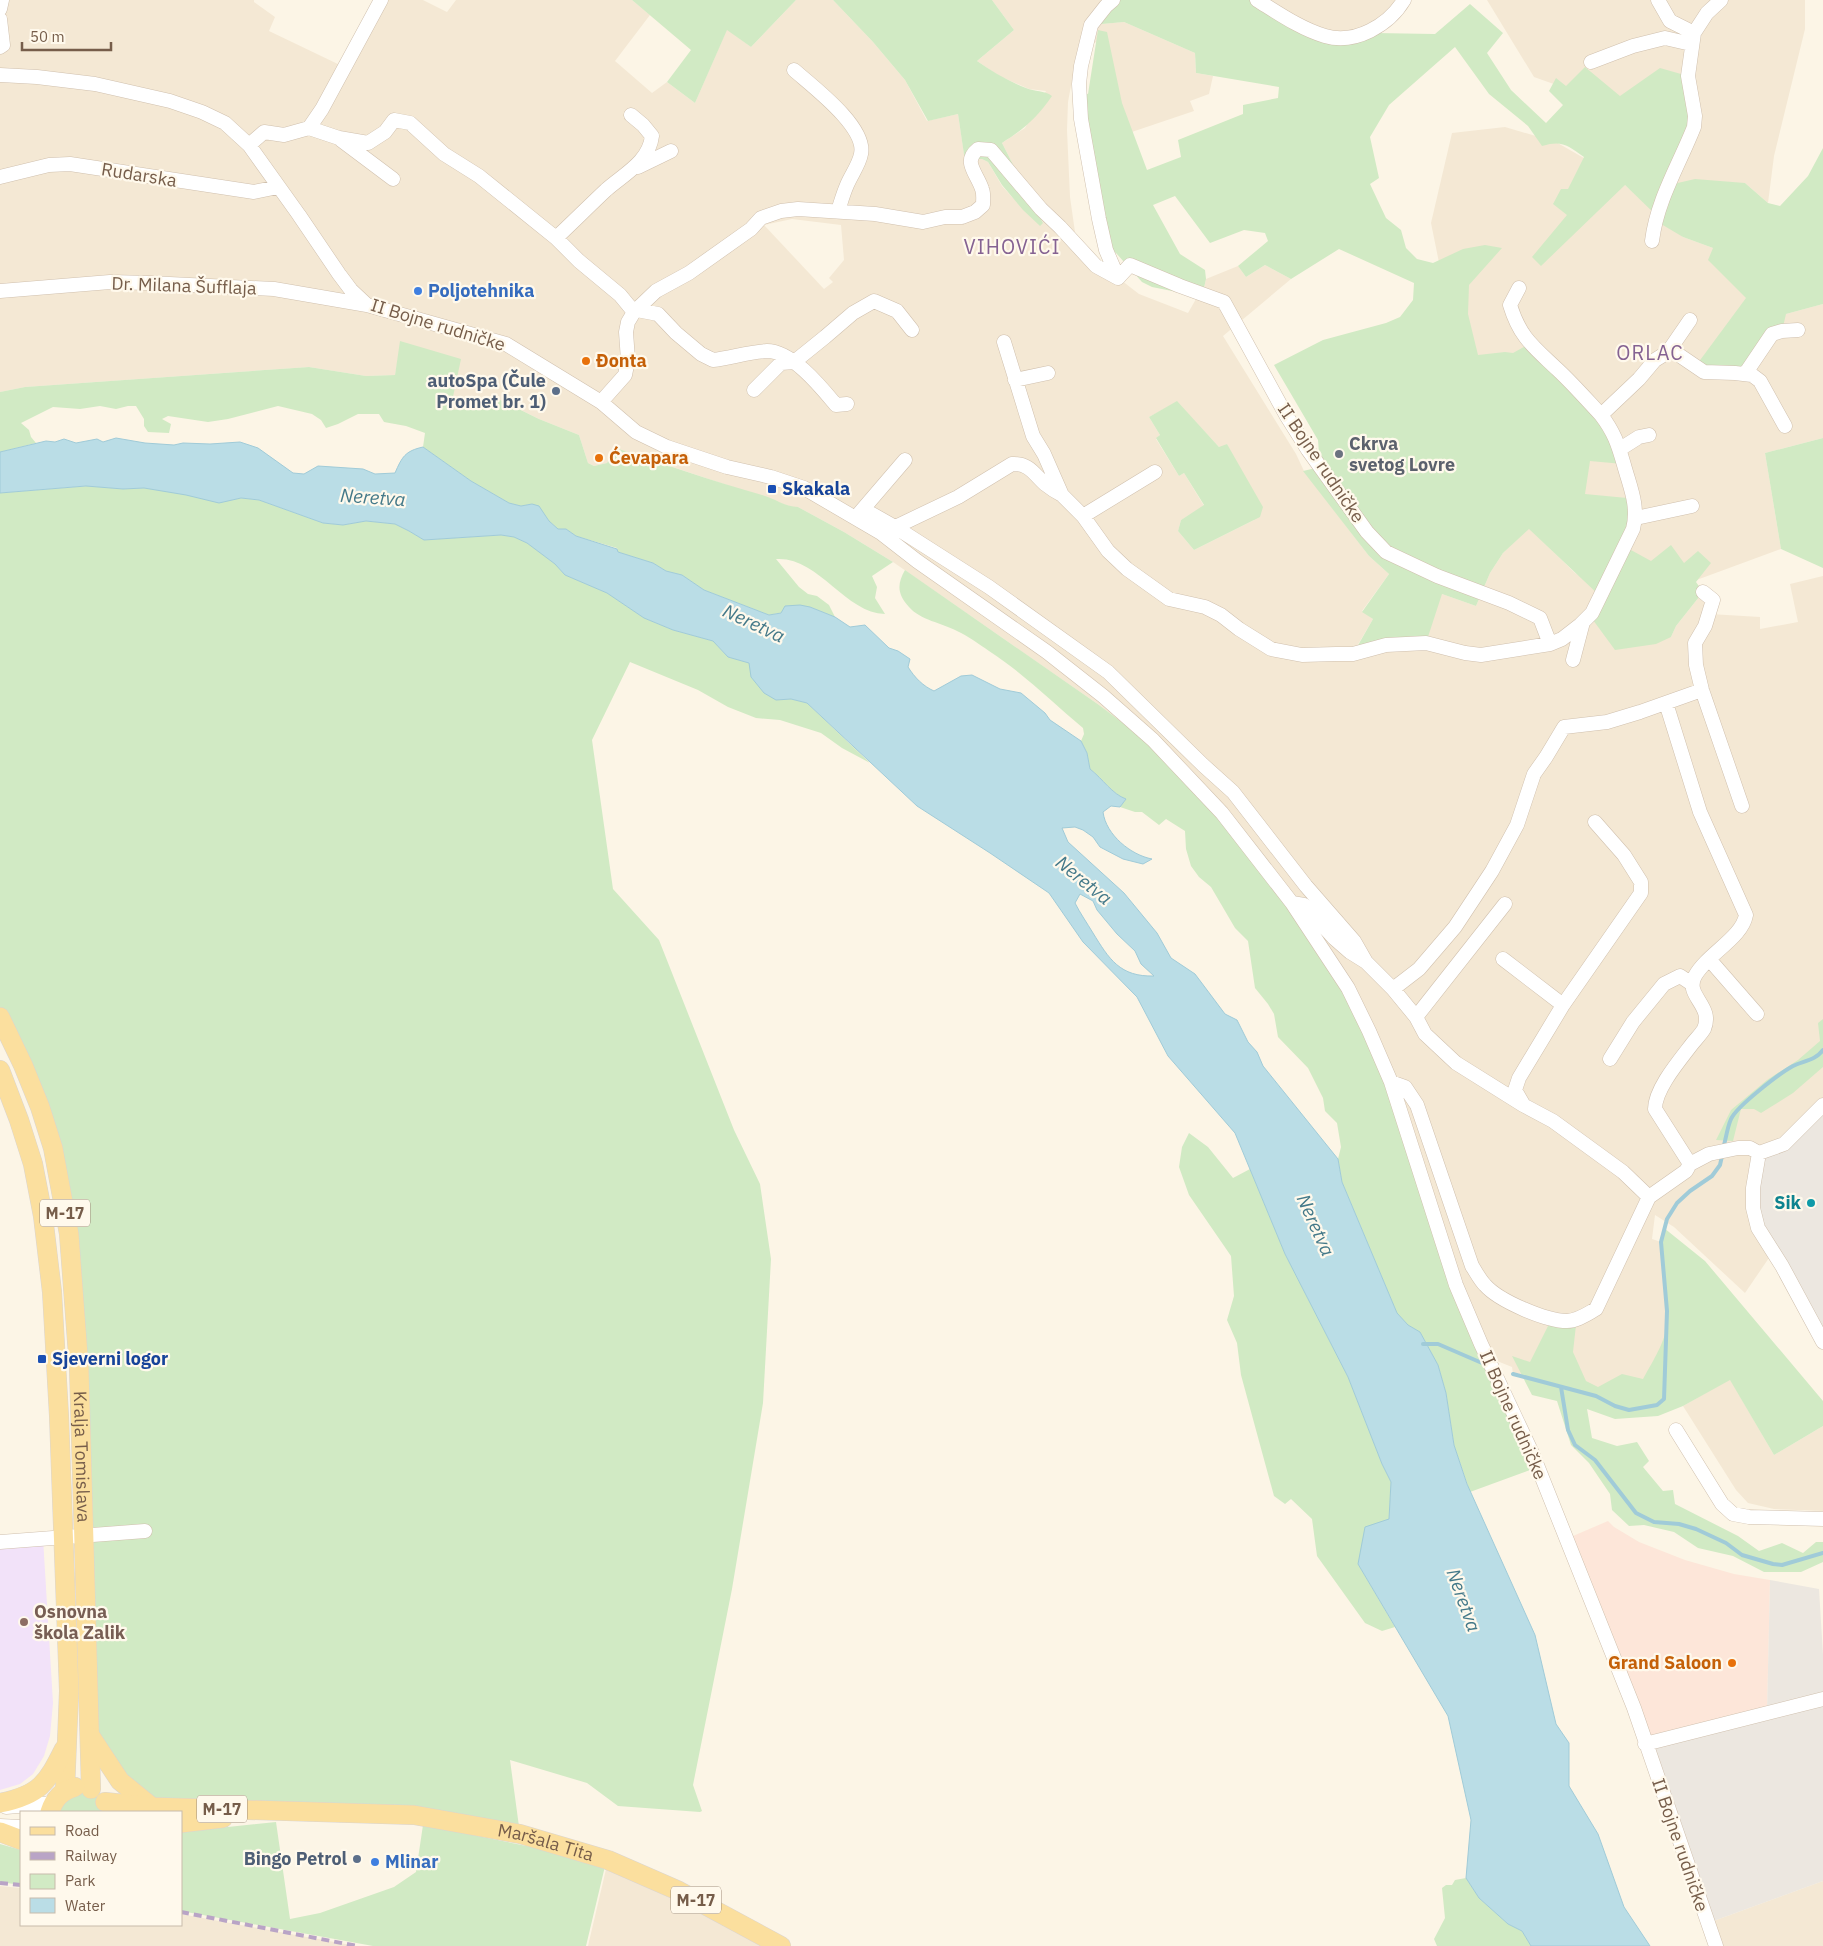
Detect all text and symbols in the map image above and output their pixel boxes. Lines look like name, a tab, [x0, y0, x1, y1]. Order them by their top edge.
scale bar	[22, 20, 111, 52]
text: 50 m	[30, 27, 65, 46]
street label: Rudarska	[100, 157, 179, 192]
district label: VIHOVIĆI	[964, 233, 1060, 260]
street label: Dr. Milana Šufflaja	[111, 270, 257, 300]
place label: Poljotehnika	[428, 279, 534, 302]
marker: Poljotehnika	[412, 285, 424, 297]
street label: II Bojne rudničke	[368, 293, 508, 356]
district label: ORLAC	[1616, 339, 1684, 366]
place label: Đonta	[596, 349, 647, 372]
marker: Đonta	[580, 355, 592, 367]
place label: autoSpa (Čule Promet br. 1)	[427, 368, 546, 413]
marker: autoSpa (Čule Promet br. 1)	[550, 385, 562, 397]
street label: II Bojne rudničke	[1273, 398, 1370, 527]
place label: Ckrva svetog Lovre	[1349, 432, 1455, 476]
place label: Ćevapara	[609, 446, 689, 469]
marker: Ckrva svetog Lovre	[1333, 448, 1345, 460]
marker: Ćevapara	[593, 452, 605, 464]
place label: Skakala	[782, 477, 850, 500]
water label: Neretva	[340, 483, 406, 511]
marker: Skakala	[766, 483, 778, 495]
water label: Neretva	[719, 598, 789, 648]
water label: Neretva	[1051, 850, 1117, 910]
water label: Neretva	[1292, 1190, 1340, 1260]
place label: Sik	[1774, 1191, 1802, 1214]
marker: Sik	[1805, 1197, 1817, 1209]
road number: M-17	[40, 1200, 90, 1226]
street label: II Bojne rudničke	[1475, 1346, 1552, 1483]
place label: Sjeverni logor	[52, 1347, 168, 1370]
marker: Sjeverni logor	[36, 1353, 48, 1365]
street label: Kralja Tomislava	[69, 1390, 95, 1523]
water label: Neretva	[1442, 1565, 1486, 1635]
place label: Osnovna škola Zalik	[34, 1600, 126, 1644]
marker: Osnovna škola Zalik	[18, 1616, 30, 1628]
place label: Grand Saloon	[1608, 1651, 1722, 1674]
marker: Grand Saloon	[1726, 1657, 1738, 1669]
street label: II Bojne rudničke	[1647, 1775, 1714, 1915]
road number: M-17	[197, 1796, 247, 1822]
legend	[20, 1811, 182, 1926]
street label: Maršala Tita	[496, 1818, 597, 1866]
text: Road	[65, 1821, 100, 1840]
text: Railway	[65, 1846, 118, 1865]
place label: Bingo Petrol	[244, 1847, 348, 1870]
place label: Mlinar	[385, 1850, 439, 1873]
marker: Bingo Petrol	[351, 1853, 363, 1865]
marker: Mlinar	[369, 1856, 381, 1868]
text: Park	[65, 1871, 95, 1890]
road number: M-17	[671, 1886, 721, 1914]
text: Water	[65, 1896, 106, 1915]

